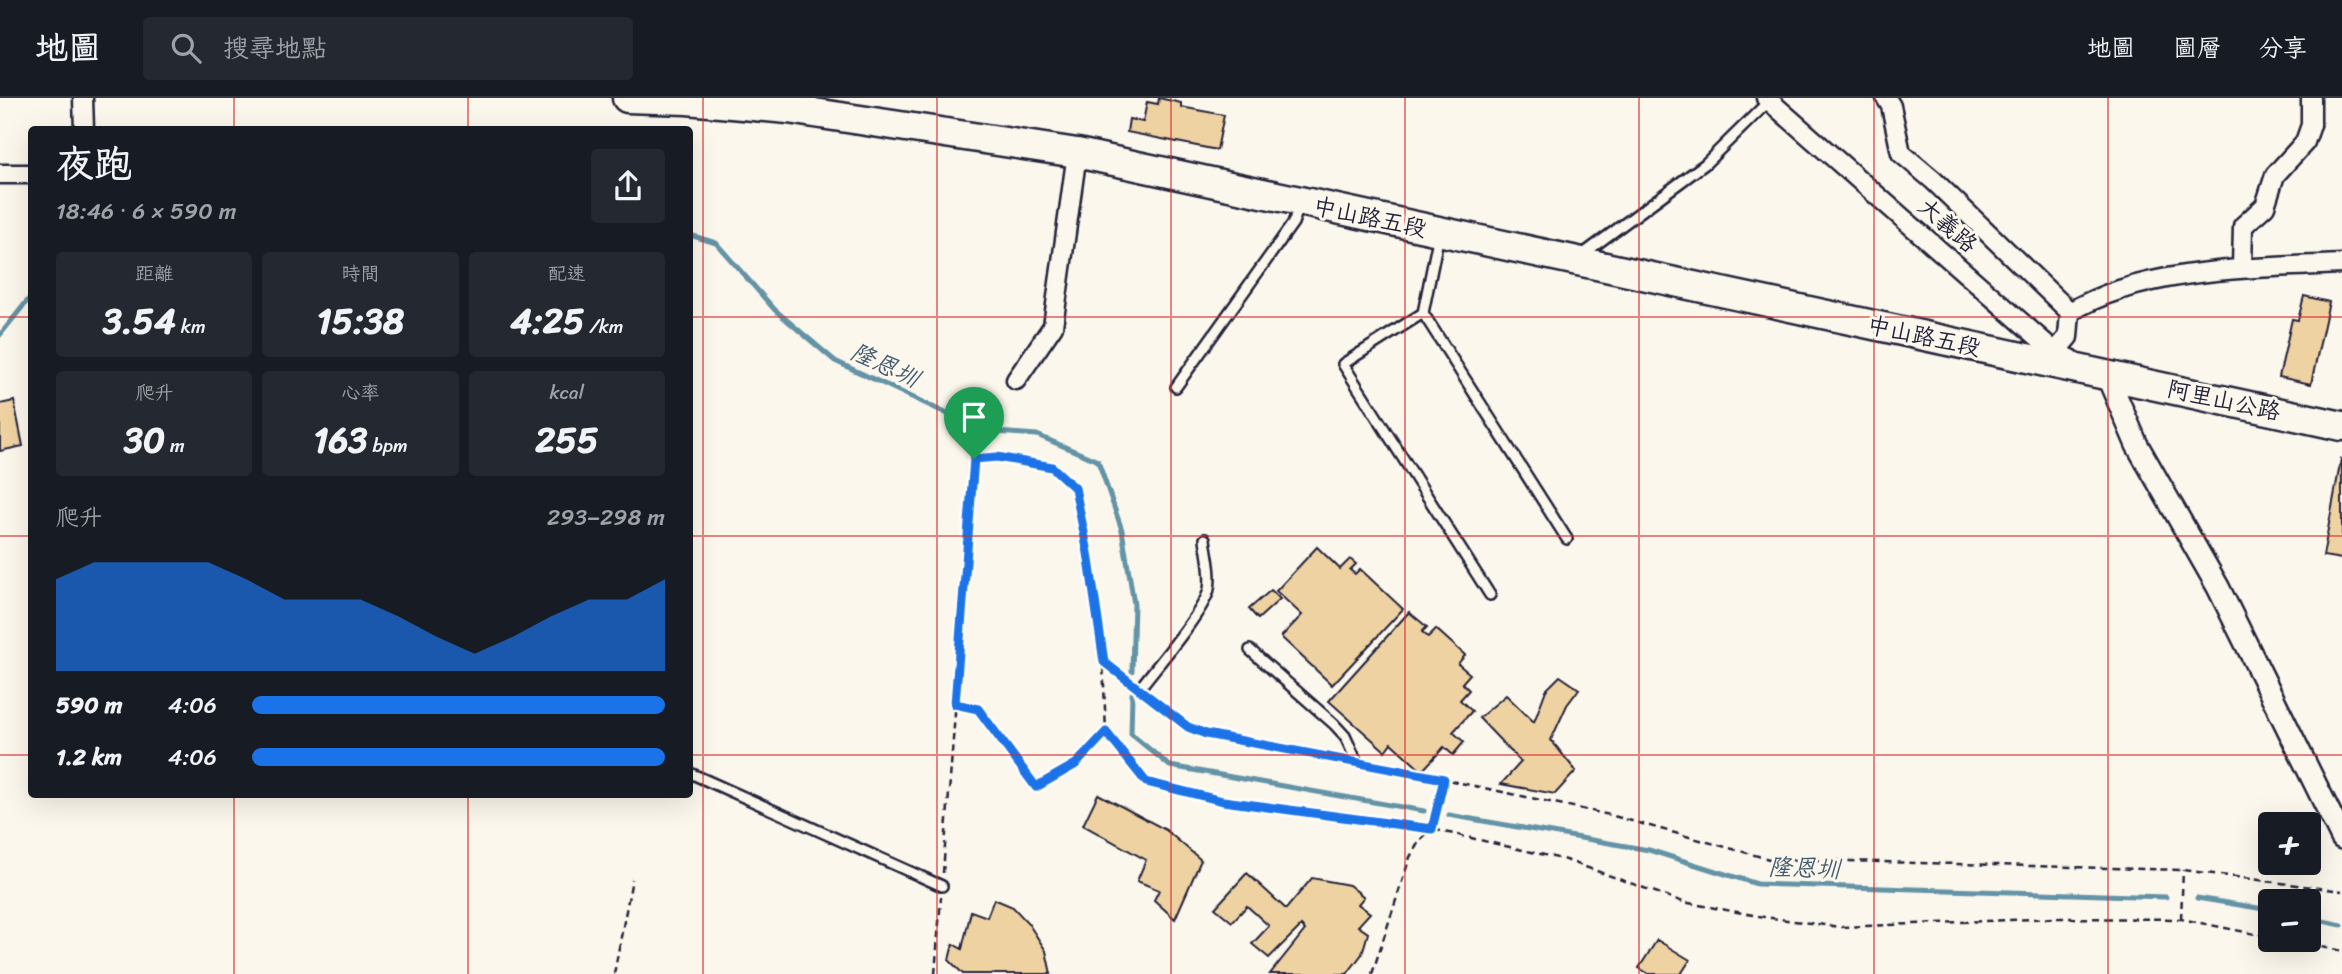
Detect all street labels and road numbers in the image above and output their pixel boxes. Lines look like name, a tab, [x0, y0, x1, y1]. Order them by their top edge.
street label: 中山路五段	[1309, 185, 1430, 249]
street label: 大義路	[1908, 187, 1987, 263]
street label: 中山路五段	[1863, 304, 1984, 368]
street label: 阿里山公路	[2163, 368, 2284, 432]

